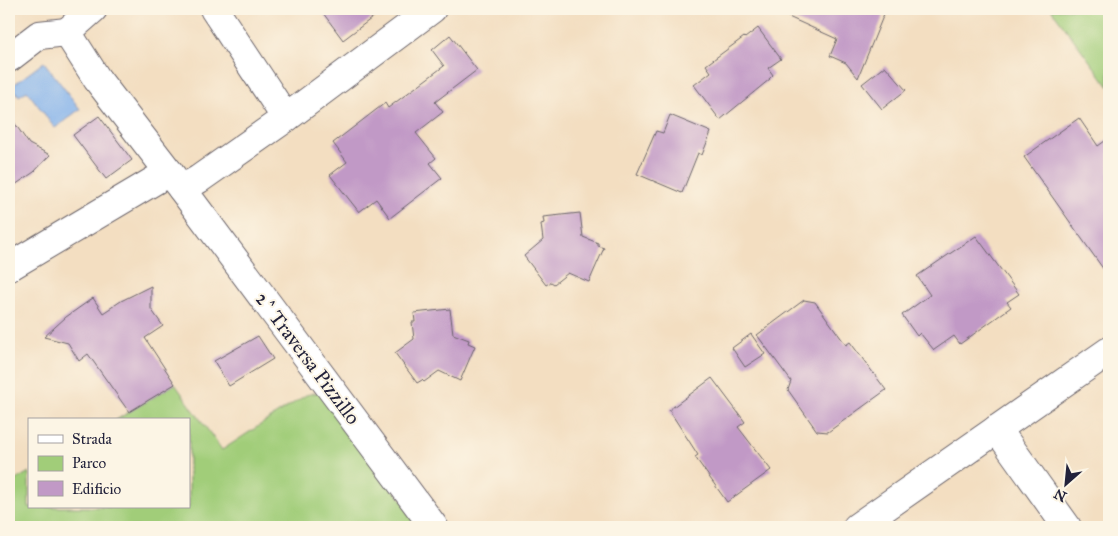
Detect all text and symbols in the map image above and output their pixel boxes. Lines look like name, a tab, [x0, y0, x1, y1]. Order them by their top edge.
street label: 2^ Traversa Pizzillo	[250, 287, 366, 429]
legend	[28, 418, 190, 508]
text: Strada	[72, 430, 112, 448]
text: Parco	[72, 454, 107, 472]
north arrow	[1040, 458, 1090, 508]
text: Edificio	[72, 480, 121, 498]
text: N	[1051, 485, 1069, 505]

